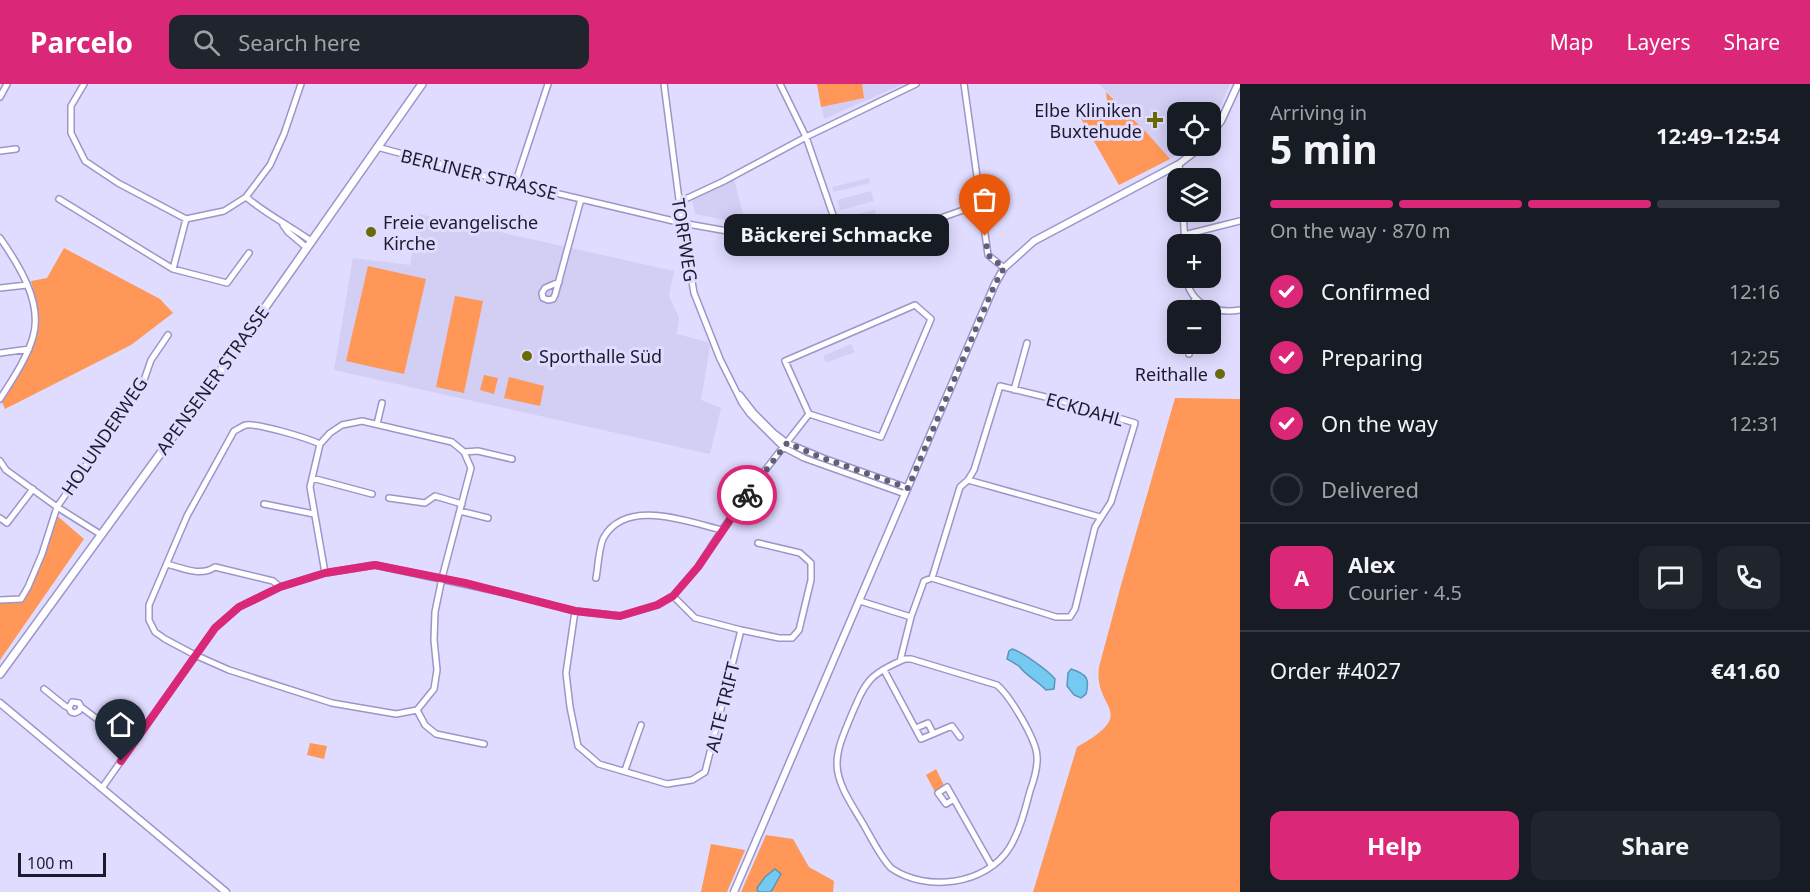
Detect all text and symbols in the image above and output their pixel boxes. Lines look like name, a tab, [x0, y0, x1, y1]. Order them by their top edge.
search box	[169, 15, 589, 69]
text: Parcelo	[30, 23, 133, 61]
icon: search	[190, 26, 223, 59]
text: Search here	[238, 27, 361, 57]
text: Map	[1550, 28, 1594, 56]
text: Layers	[1627, 28, 1691, 56]
text: Share	[1724, 28, 1780, 56]
place label: Elbe Kliniken Buxtehude	[1034, 98, 1142, 143]
text: Arriving in	[1270, 99, 1367, 126]
map controls	[1167, 102, 1221, 354]
button: locate	[1167, 102, 1221, 156]
marker: Elbe Kliniken Buxtehude	[1146, 111, 1164, 129]
text: 12:49–12:54	[1656, 120, 1780, 150]
text: 5 min	[1270, 122, 1377, 175]
street label: BERLINER STRASSE	[398, 143, 560, 205]
button: layers	[1167, 168, 1221, 222]
pin	[959, 174, 1010, 236]
icon: bag	[968, 183, 1001, 216]
street label: TORFWEG	[667, 197, 703, 283]
place label: Freie evangelische Kirche	[383, 210, 538, 255]
callout: Bäckerei Schmacke	[724, 215, 949, 257]
text: On the way · 870 m	[1270, 217, 1450, 244]
text: Bäckerei Schmacke	[740, 221, 933, 248]
marker: Freie evangelische Kirche	[364, 225, 378, 239]
button: +	[1167, 234, 1221, 288]
icon: check	[1270, 275, 1303, 308]
text: Confirmed	[1321, 276, 1431, 306]
text: 12:16	[1729, 278, 1780, 305]
button: −	[1167, 300, 1221, 354]
street label: APENSENER STRASSE	[150, 301, 274, 459]
icon: check	[1270, 341, 1303, 374]
text: Preparing	[1321, 342, 1423, 372]
place label: Sporthalle Süd	[539, 344, 662, 368]
text: 12:25	[1729, 344, 1780, 371]
marker: Sporthalle Süd	[520, 349, 534, 363]
place label: Reithalle	[1135, 362, 1208, 386]
marker: Reithalle	[1213, 367, 1227, 381]
street label: HOLUNDERWEG	[56, 372, 152, 500]
street label: ECKDAHL	[1043, 386, 1127, 432]
icon: check	[1270, 407, 1303, 440]
text: On the way	[1321, 408, 1438, 438]
text: 12:31	[1729, 410, 1780, 437]
courier	[717, 465, 777, 525]
text: Delivered	[1321, 474, 1419, 504]
icon: bike	[731, 479, 764, 512]
button: chat	[1639, 546, 1702, 609]
button: phone	[1717, 546, 1780, 609]
text: Alex	[1348, 549, 1395, 579]
text: A	[1294, 562, 1309, 592]
text: Courier · 4.5	[1348, 579, 1462, 606]
text: Order #4027	[1270, 655, 1401, 685]
text: €41.60	[1711, 655, 1780, 685]
street label: ALTE TRIFT	[699, 659, 745, 755]
pin	[95, 699, 146, 761]
icon: home	[104, 708, 137, 741]
button: Help	[1270, 811, 1519, 880]
button: Share	[1531, 811, 1780, 880]
scale bar	[18, 850, 106, 878]
text: 100 m	[27, 852, 74, 874]

